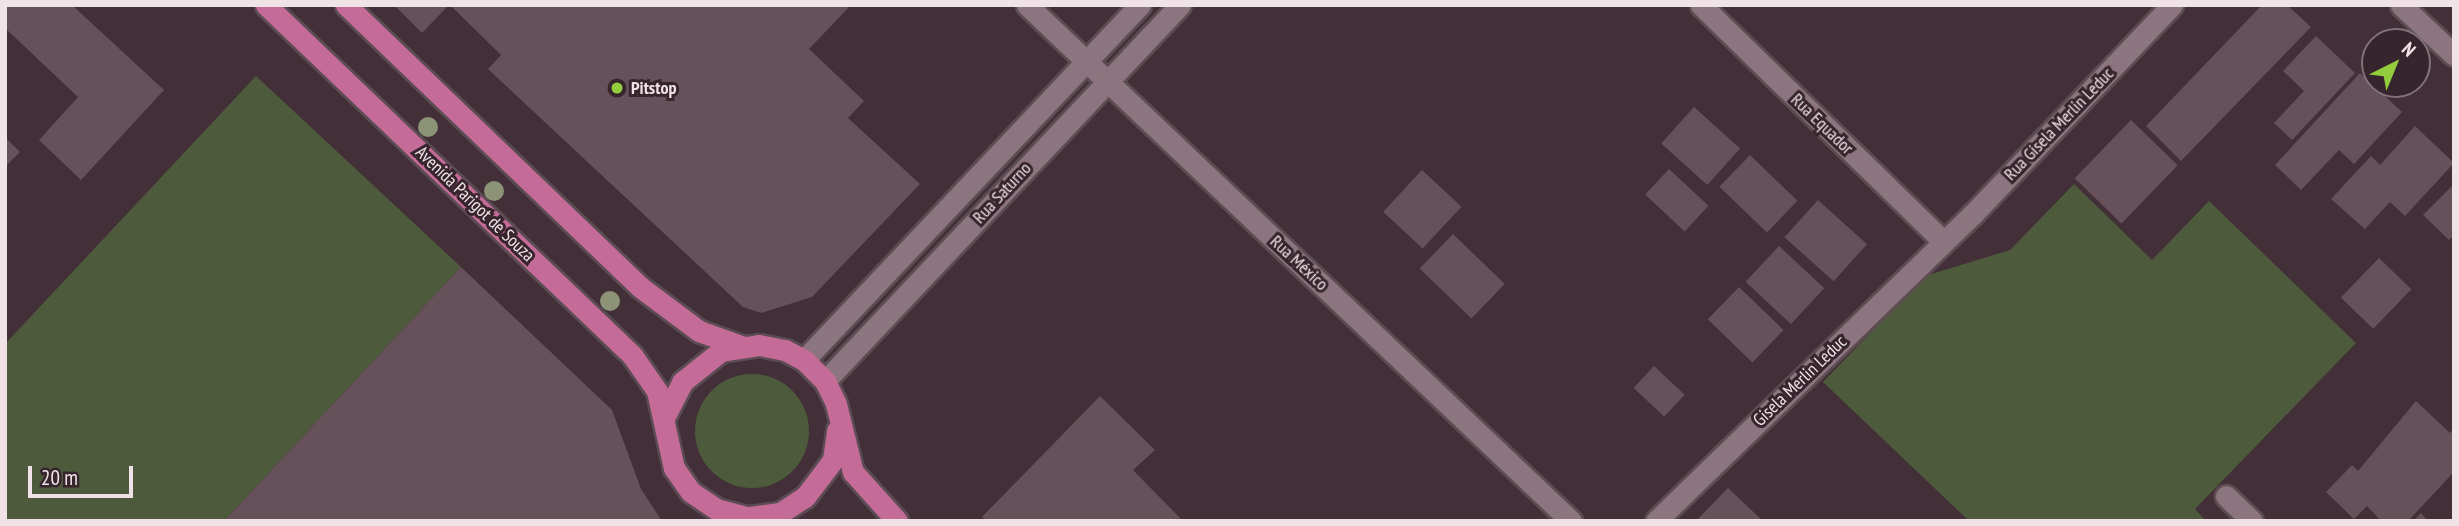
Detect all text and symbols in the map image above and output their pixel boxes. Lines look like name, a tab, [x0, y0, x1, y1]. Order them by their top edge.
north arrow	[2361, 28, 2431, 98]
text: N	[2397, 37, 2421, 61]
street label: Rua Gisela Merlin Leduc	[2000, 63, 2118, 185]
place label: Pitstop	[631, 77, 676, 99]
marker: Pitstop	[609, 80, 625, 96]
street label: Rua Equador	[1786, 89, 1858, 159]
street label: Avenida Parigot de Souza	[411, 142, 539, 266]
street label: Rua Saturno	[968, 158, 1036, 228]
street label: Rua México	[1266, 231, 1332, 295]
street label: Gisela Merlin Leduc	[1749, 331, 1851, 431]
scale bar	[32, 452, 136, 496]
text: 20 m	[41, 464, 78, 491]

